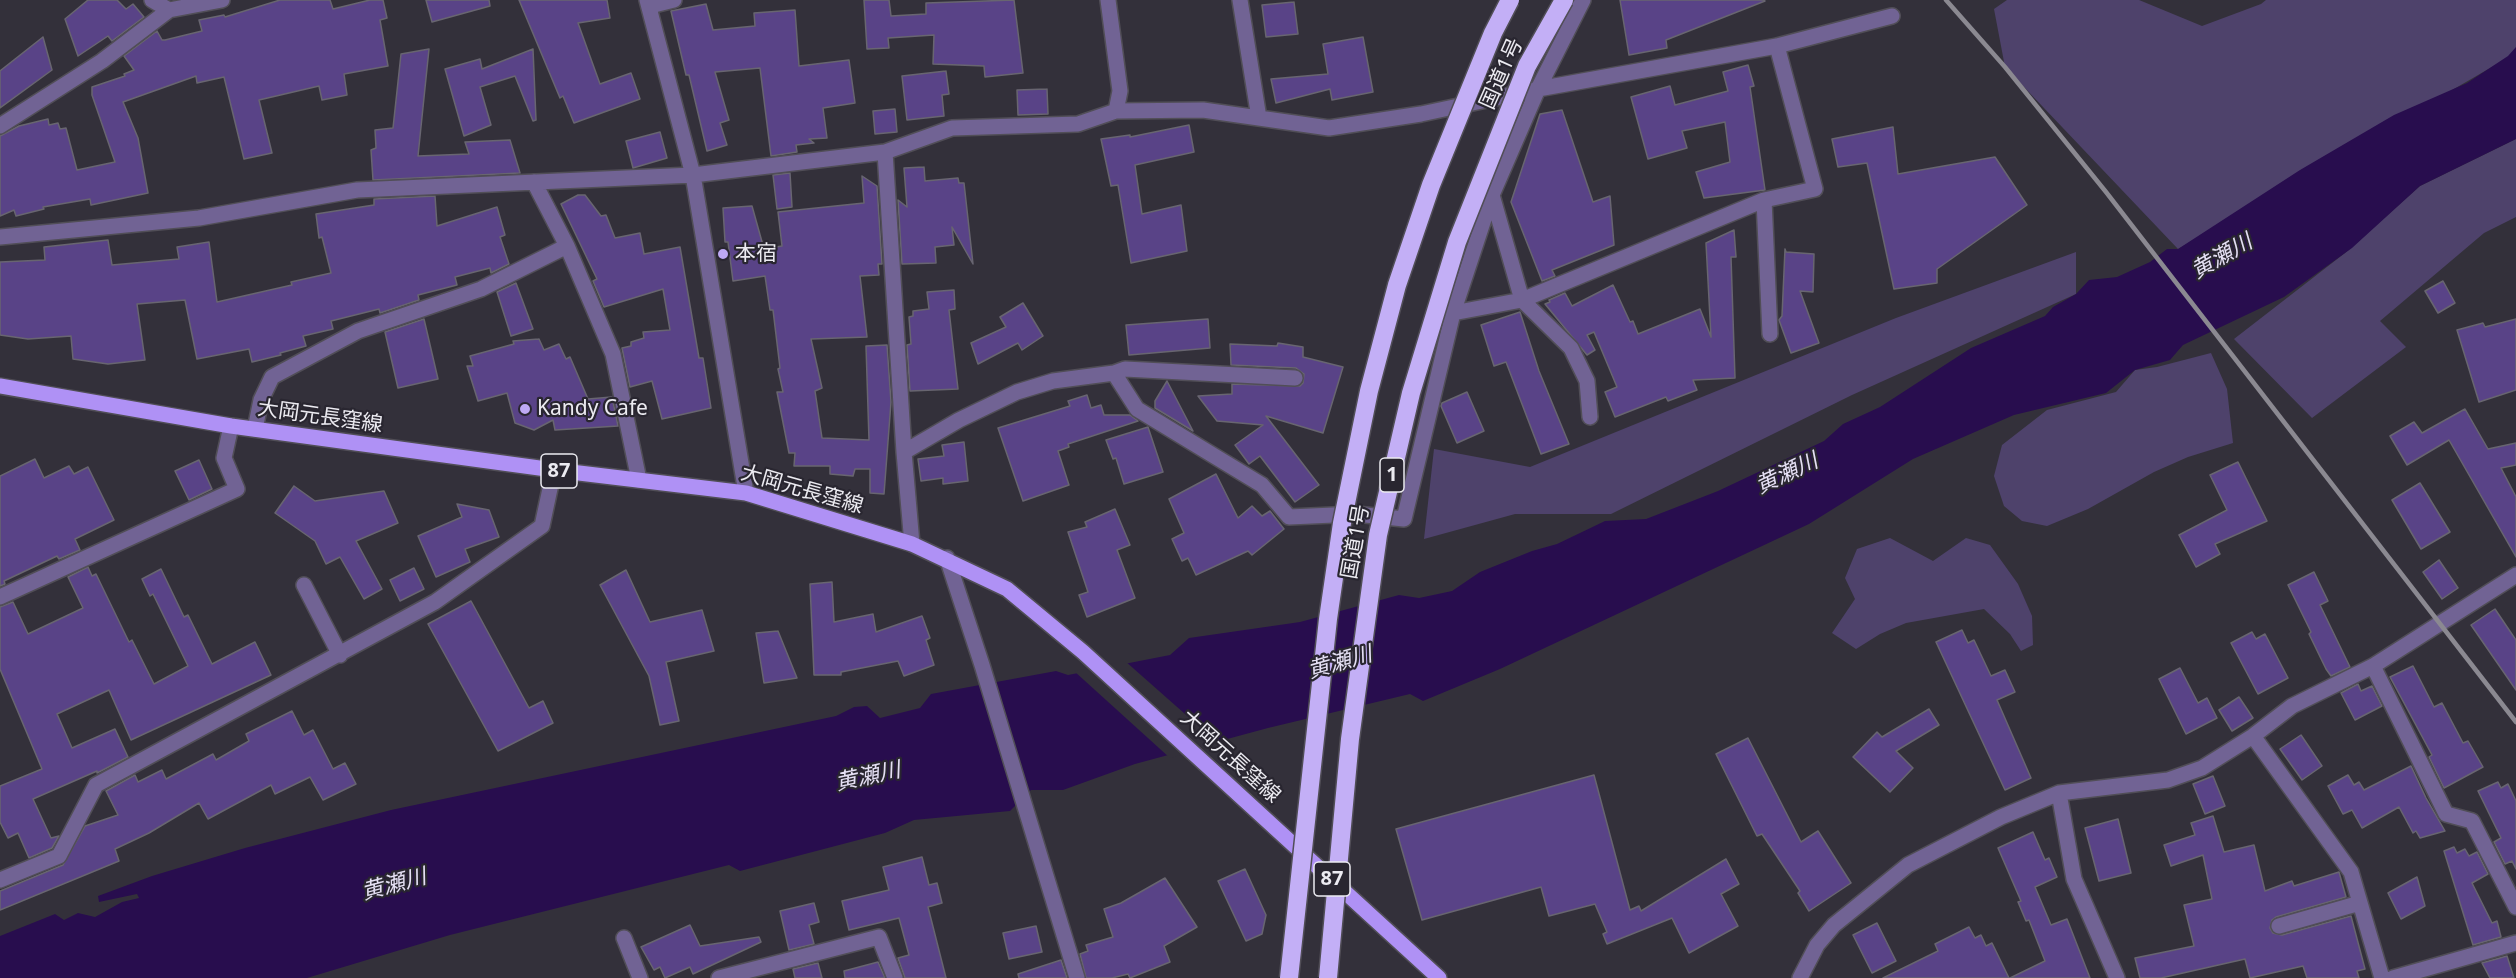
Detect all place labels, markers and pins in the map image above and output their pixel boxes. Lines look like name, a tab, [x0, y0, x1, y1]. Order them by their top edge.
place label: 本宿	[735, 241, 777, 267]
marker: 本宿	[716, 247, 730, 261]
place label: Kandy Cafe	[537, 396, 648, 422]
marker: Kandy Cafe	[518, 402, 532, 416]

